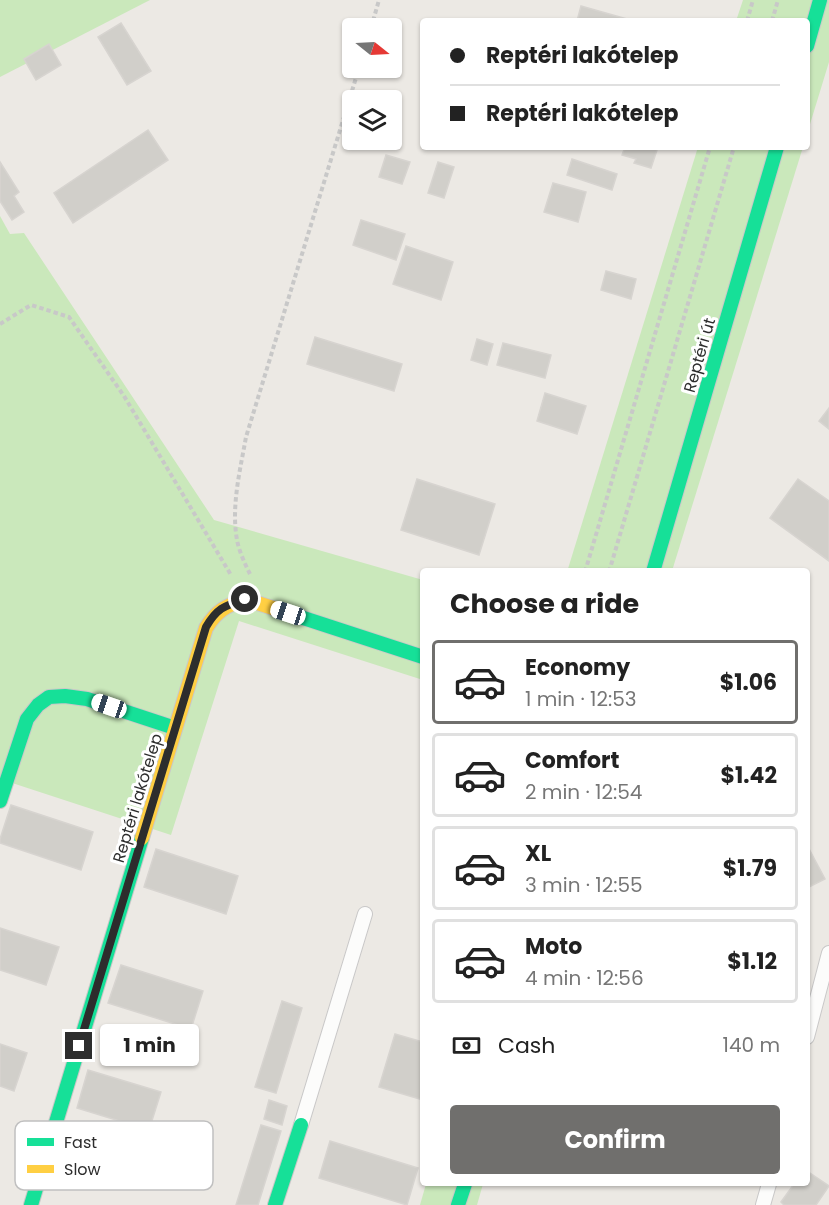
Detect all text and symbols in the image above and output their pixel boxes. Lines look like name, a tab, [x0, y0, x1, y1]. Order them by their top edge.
north arrow	[342, 18, 402, 78]
map controls	[342, 18, 402, 150]
text: Reptéri lakótelep	[486, 40, 678, 71]
button: layers	[342, 90, 402, 150]
text: Reptéri lakótelep	[486, 98, 678, 129]
street label: Reptéri út	[678, 315, 721, 395]
route start	[231, 585, 258, 612]
text: Choose a ride	[450, 585, 639, 622]
car	[268, 599, 308, 627]
text: Economy	[525, 652, 630, 683]
icon: car	[453, 655, 507, 709]
text: $1.06	[720, 667, 777, 698]
text: 1 min · 12:53	[525, 685, 636, 713]
car	[89, 692, 129, 720]
street label: Reptéri lakótelep	[107, 731, 168, 866]
text: Comfort	[525, 745, 619, 776]
icon: car	[453, 748, 507, 802]
text: $1.42	[721, 760, 777, 791]
text: 2 min · 12:54	[525, 778, 642, 806]
text: XL	[525, 838, 551, 869]
icon: car	[453, 841, 507, 895]
text: $1.79	[723, 853, 777, 884]
text: 3 min · 12:55	[525, 871, 643, 899]
text: Moto	[525, 931, 582, 962]
icon: car	[453, 934, 507, 988]
text: $1.12	[727, 946, 777, 977]
text: 4 min · 12:56	[525, 964, 644, 992]
callout: 1 min	[100, 1025, 199, 1067]
icon: cash	[450, 1029, 483, 1062]
text: Cash	[498, 1030, 555, 1061]
text: 1 min	[123, 1031, 176, 1059]
text: 140 m	[723, 1031, 780, 1059]
route end	[65, 1032, 92, 1059]
button: Confirm	[450, 1105, 780, 1174]
legend	[15, 1121, 213, 1190]
text: Fast	[64, 1131, 97, 1154]
text: Slow	[64, 1158, 101, 1181]

